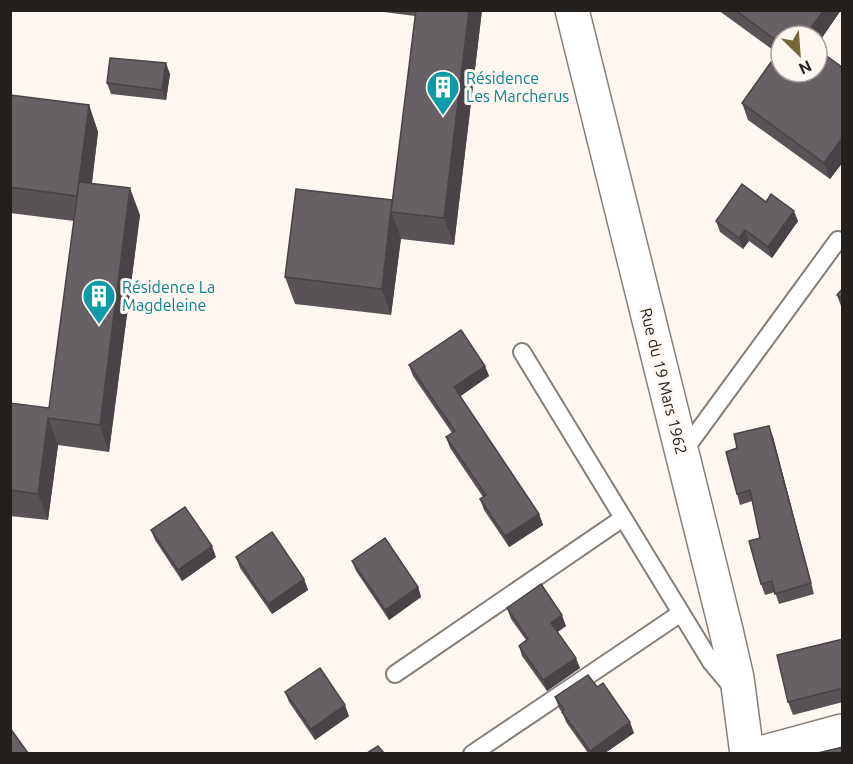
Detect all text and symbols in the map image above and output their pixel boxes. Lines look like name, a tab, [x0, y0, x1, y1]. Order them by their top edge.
north arrow	[769, 24, 829, 84]
text: N	[796, 57, 815, 78]
building icon: Résidence Les Marcherus	[425, 69, 461, 116]
place label: Résidence Les Marcherus	[466, 69, 569, 105]
building icon: Résidence La Magdeleine	[81, 278, 117, 325]
place label: Résidence La Magdeleine	[122, 278, 215, 314]
street label: Rue du 19 Mars 1962	[637, 306, 691, 456]

